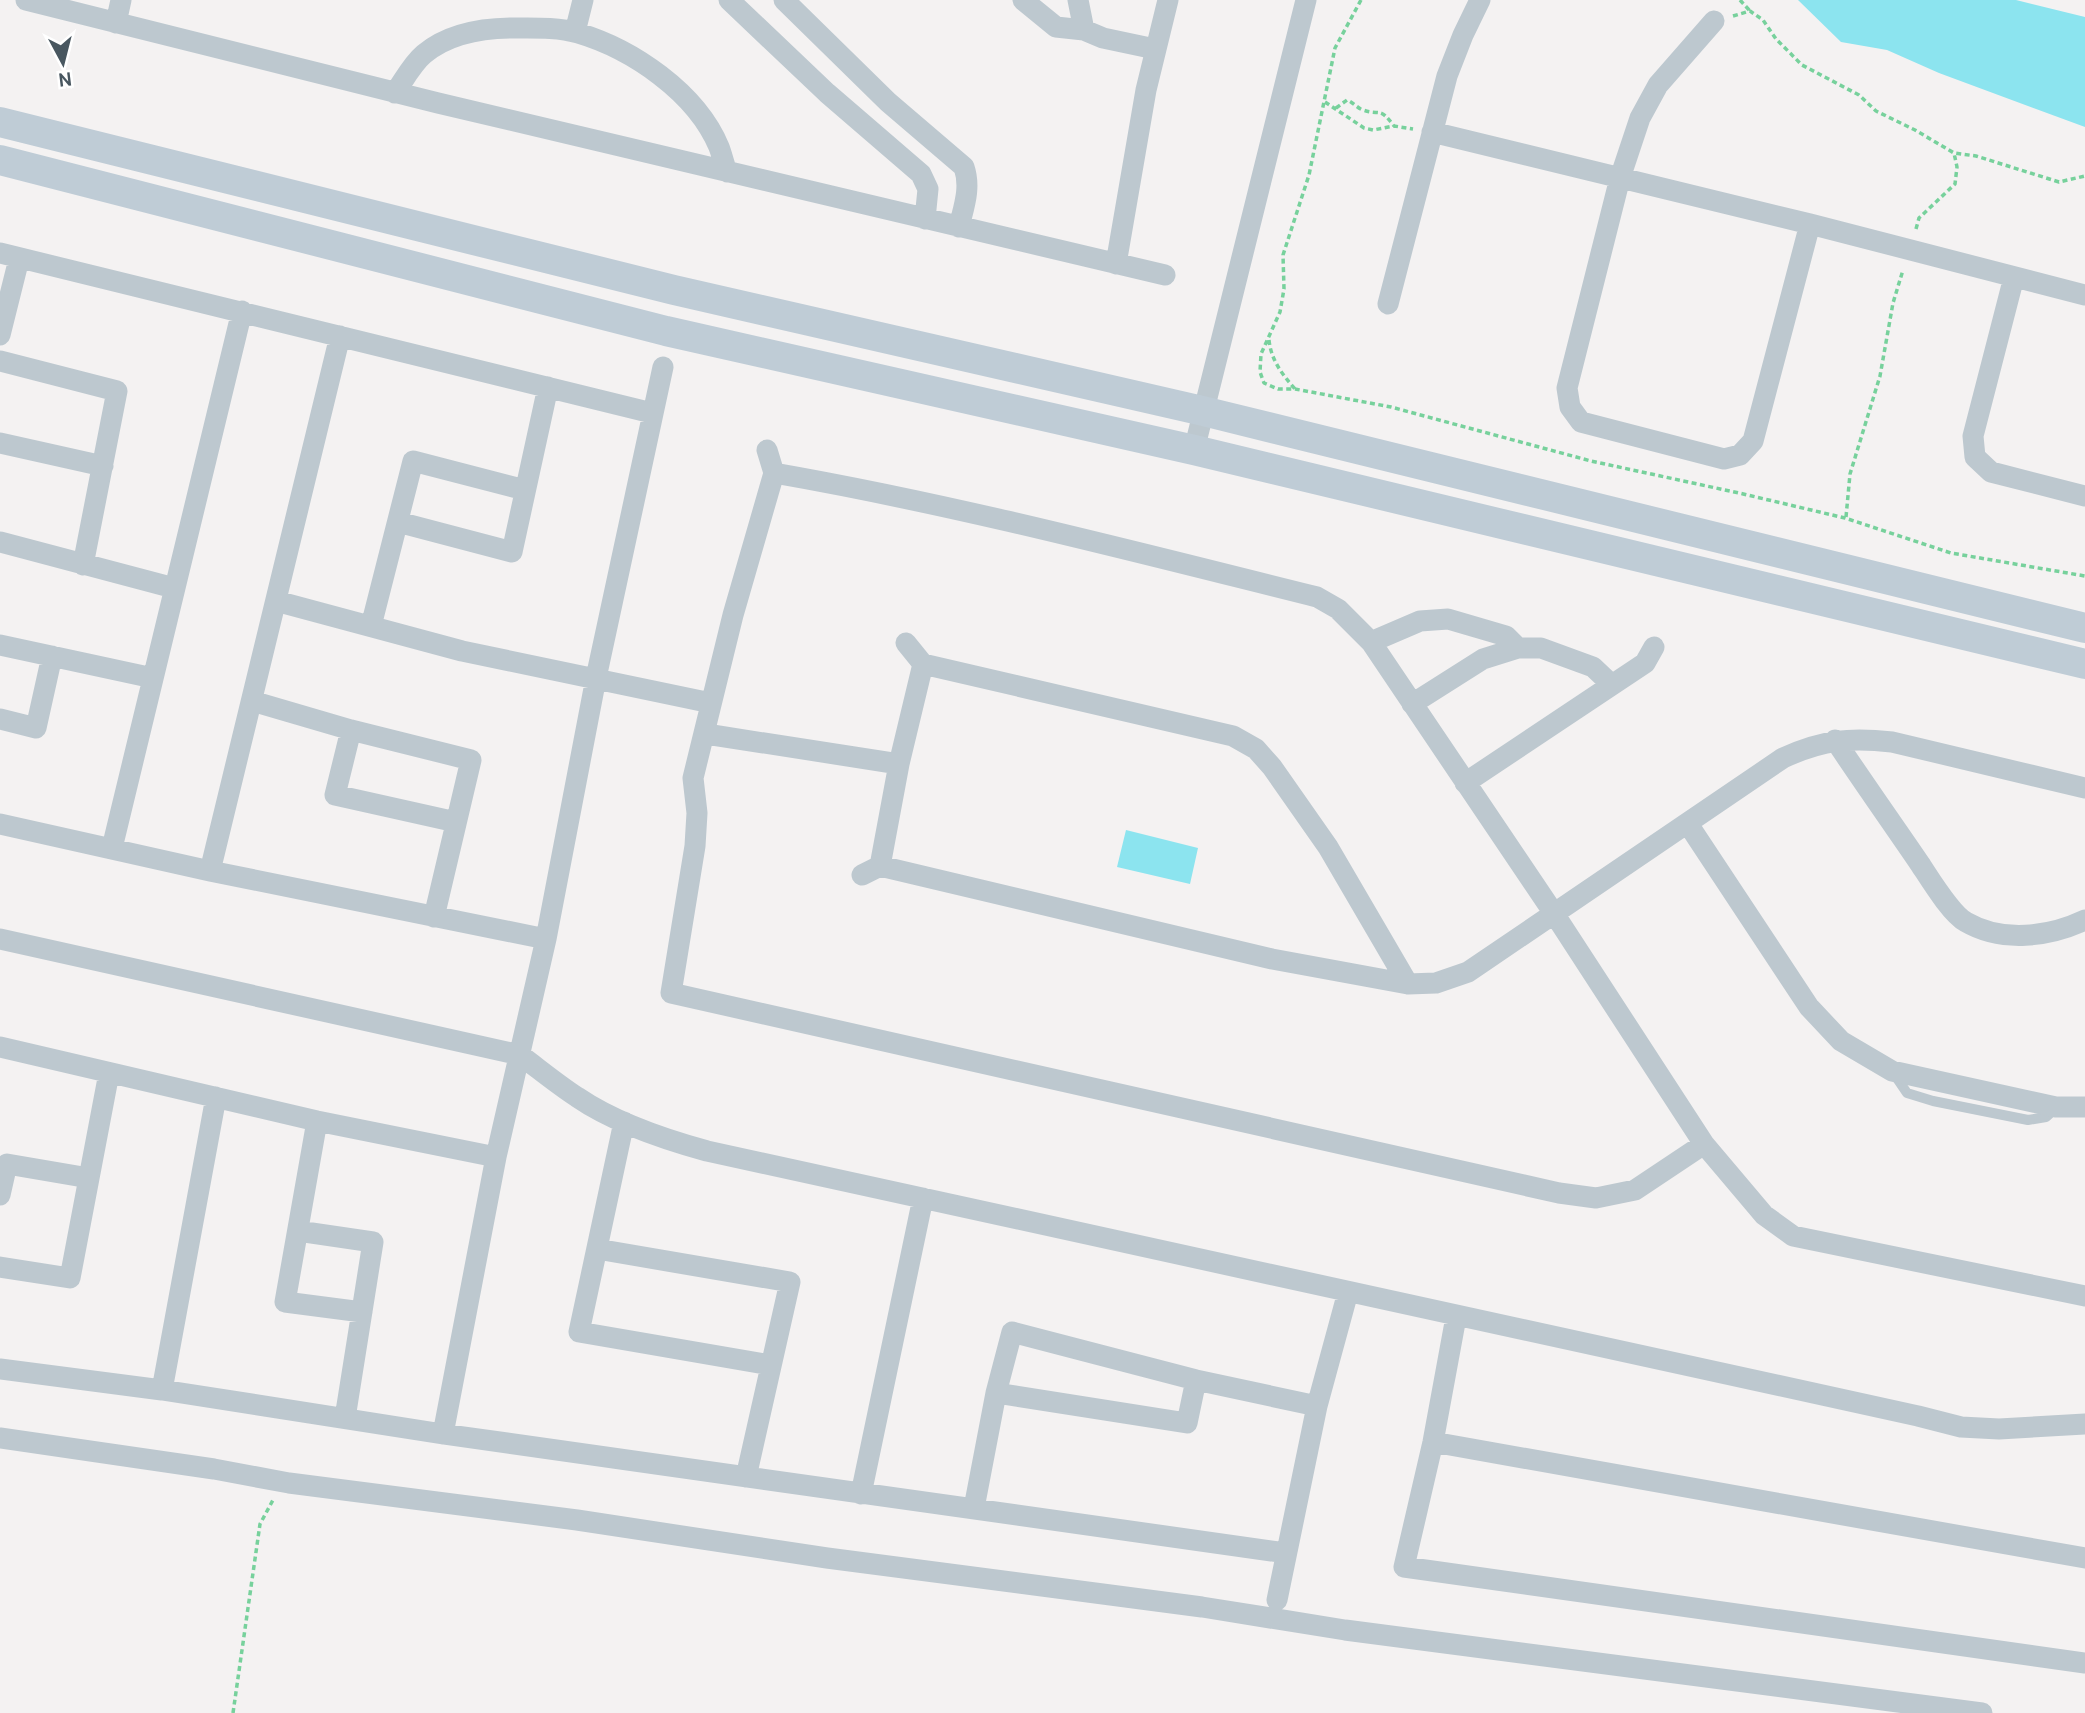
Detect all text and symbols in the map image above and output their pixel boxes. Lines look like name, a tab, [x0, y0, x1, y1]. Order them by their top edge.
north arrow	[28, 28, 98, 98]
text: N	[57, 67, 73, 92]

